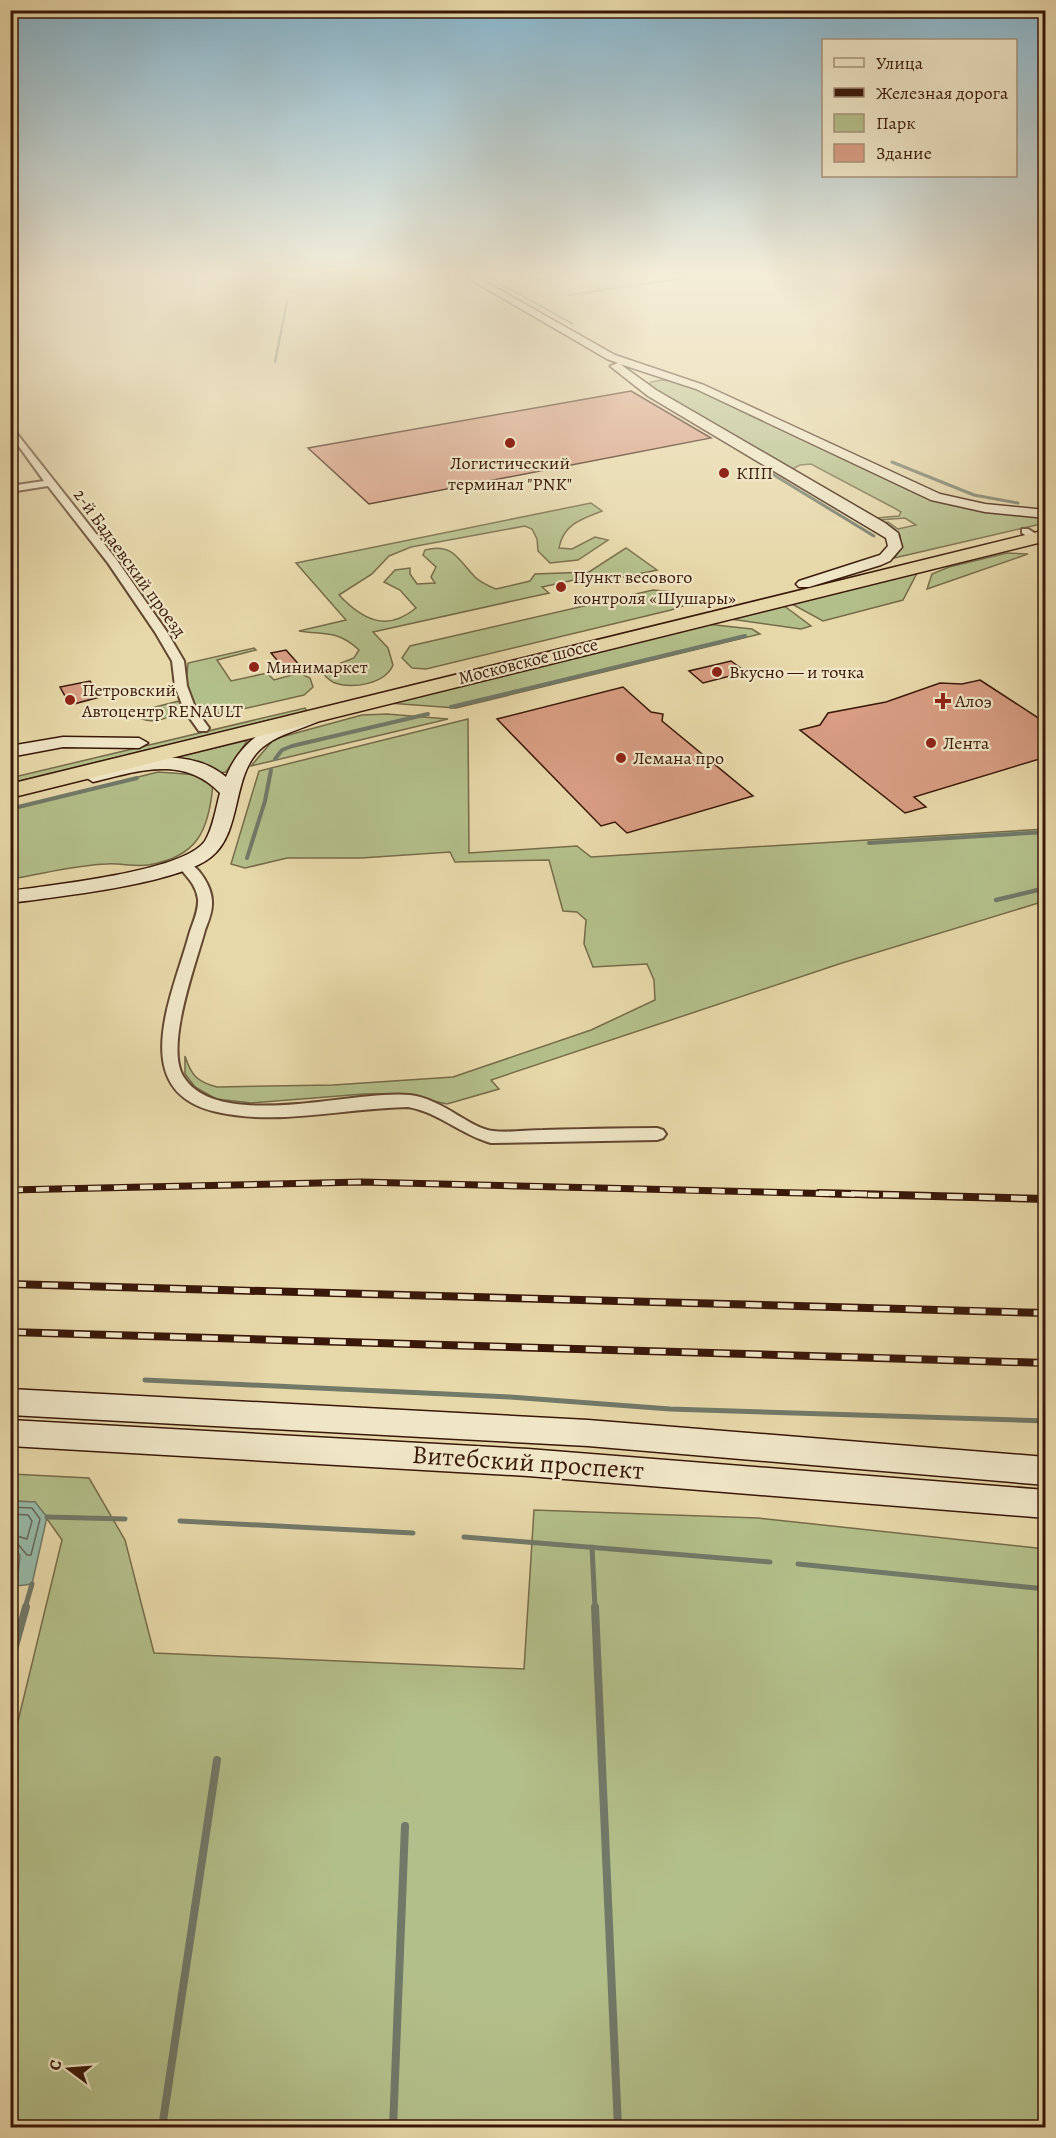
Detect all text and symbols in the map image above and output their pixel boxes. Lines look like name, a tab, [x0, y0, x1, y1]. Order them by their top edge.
legend	[822, 39, 1017, 177]
text: Улица	[876, 51, 924, 75]
text: Железная дорога	[876, 81, 1009, 105]
text: Парк	[876, 111, 916, 135]
text: Здание	[876, 141, 932, 165]
marker: Логистический терминал "PNK"	[503, 436, 517, 450]
place label: Логистический терминал "PNK"	[448, 451, 572, 496]
place label: КПП	[736, 461, 773, 485]
marker: КПП	[717, 466, 731, 480]
street label: 2-й Бадаевский проезд	[68, 484, 192, 642]
place label: Пункт весового контроля «Шушары»	[573, 565, 736, 610]
marker: Пункт весового контроля «Шушары»	[554, 580, 568, 594]
street label: Московское шоссе	[456, 632, 600, 690]
place label: Минимаркет	[266, 655, 368, 679]
marker: Минимаркет	[247, 660, 261, 674]
place label: Вкусно — и точка	[729, 660, 865, 684]
marker: Вкусно — и точка	[710, 665, 724, 679]
place label: Петровский Автоцентр RENAULT	[81, 678, 243, 723]
place label: Алоэ	[954, 689, 992, 713]
marker: Петровский Автоцентр RENAULT	[63, 693, 77, 707]
marker: Алоэ	[936, 694, 950, 708]
place label: Лента	[943, 731, 990, 755]
marker: Лента	[924, 736, 938, 750]
place label: Лемана про	[633, 746, 724, 770]
marker: Лемана про	[614, 751, 628, 765]
street label: Витебский проспект	[411, 1437, 646, 1488]
north arrow	[39, 2039, 99, 2099]
text: С	[44, 2057, 68, 2073]

